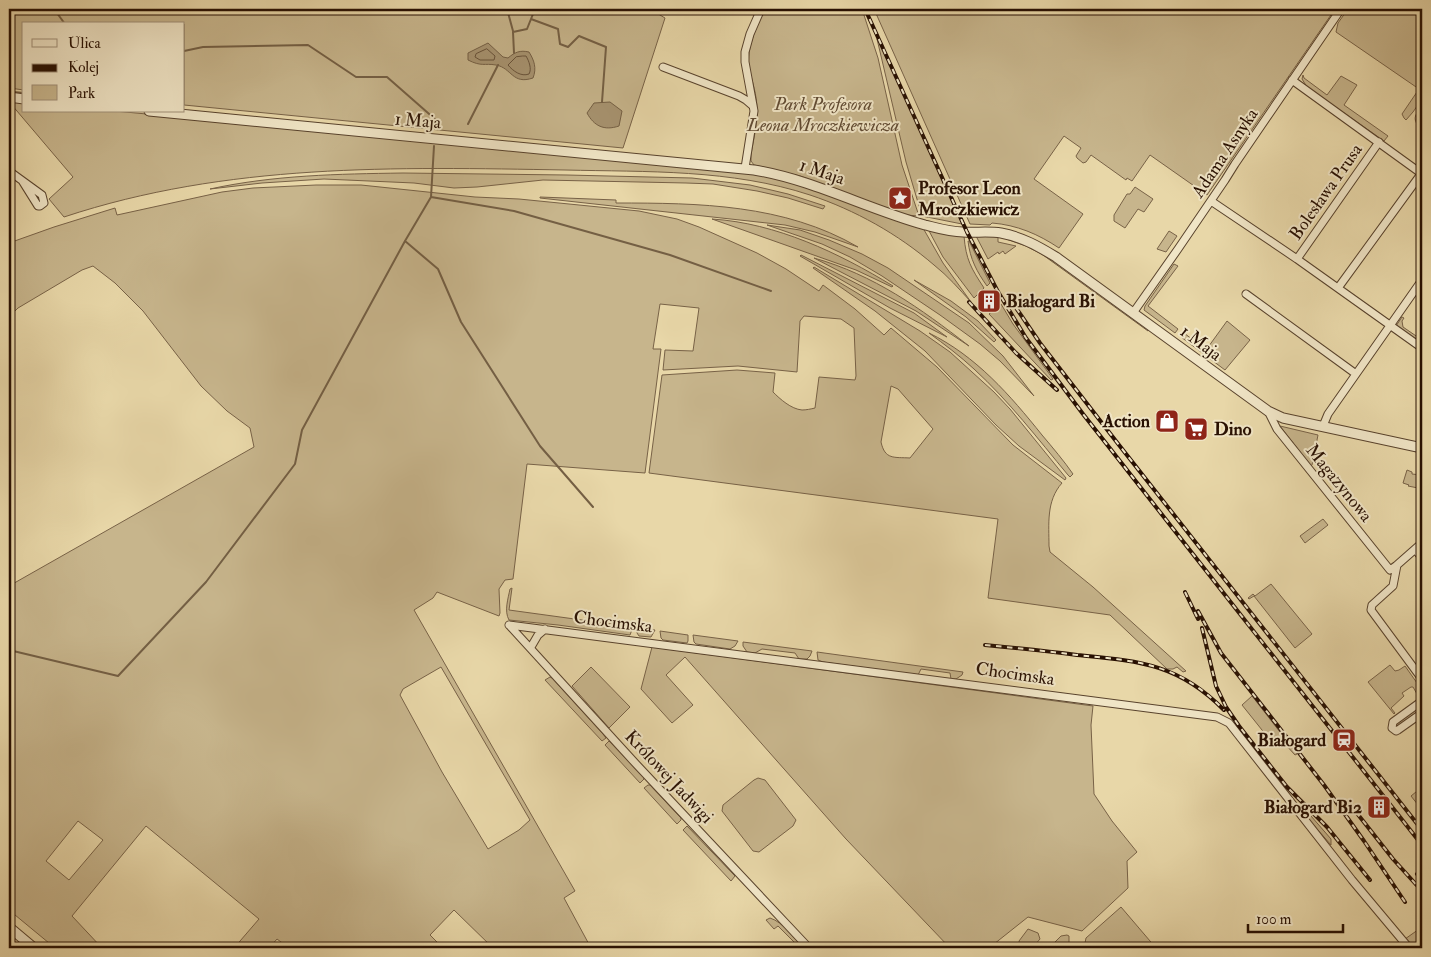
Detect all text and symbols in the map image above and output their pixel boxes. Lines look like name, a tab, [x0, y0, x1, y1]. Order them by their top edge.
legend	[22, 22, 185, 112]
text: Ulica	[68, 34, 101, 53]
text: Kolej	[68, 58, 99, 77]
text: Park	[68, 84, 95, 103]
park label: Park Profesora Leona Mroczkiewicza	[746, 93, 899, 137]
street label: Adama Asnyka	[1186, 103, 1264, 203]
street label: 1 Maja	[394, 108, 443, 135]
street label: Bolesława Prusa	[1284, 139, 1368, 245]
street label: 1 Maja	[796, 154, 848, 191]
place label: Profesor Leon Mroczkiewicz	[917, 177, 1022, 221]
place icon: Profesor Leon Mroczkiewicz	[887, 185, 913, 211]
building icon: Białogard Bi	[976, 288, 1002, 314]
place label: Białogard Bi	[1006, 290, 1095, 313]
street label: 1 Maja	[1176, 320, 1227, 367]
shop icon: Action	[1154, 408, 1180, 434]
place label: Action	[1102, 410, 1151, 433]
supermarket icon: Dino	[1183, 416, 1209, 442]
place label: Dino	[1214, 418, 1252, 441]
street label: Magazynowa	[1301, 439, 1378, 527]
street label: Chocimska	[572, 606, 654, 638]
street label: Chocimska	[974, 657, 1056, 691]
street label: Królowej Jadwigi	[620, 725, 718, 829]
station icon: Białogard	[1331, 727, 1357, 753]
place label: Białogard	[1257, 729, 1326, 752]
building icon: Białogard Bi2	[1366, 794, 1392, 820]
place label: Białogard Bi2	[1264, 796, 1362, 819]
scale bar	[1248, 902, 1344, 934]
text: 100 m	[1256, 910, 1292, 929]

